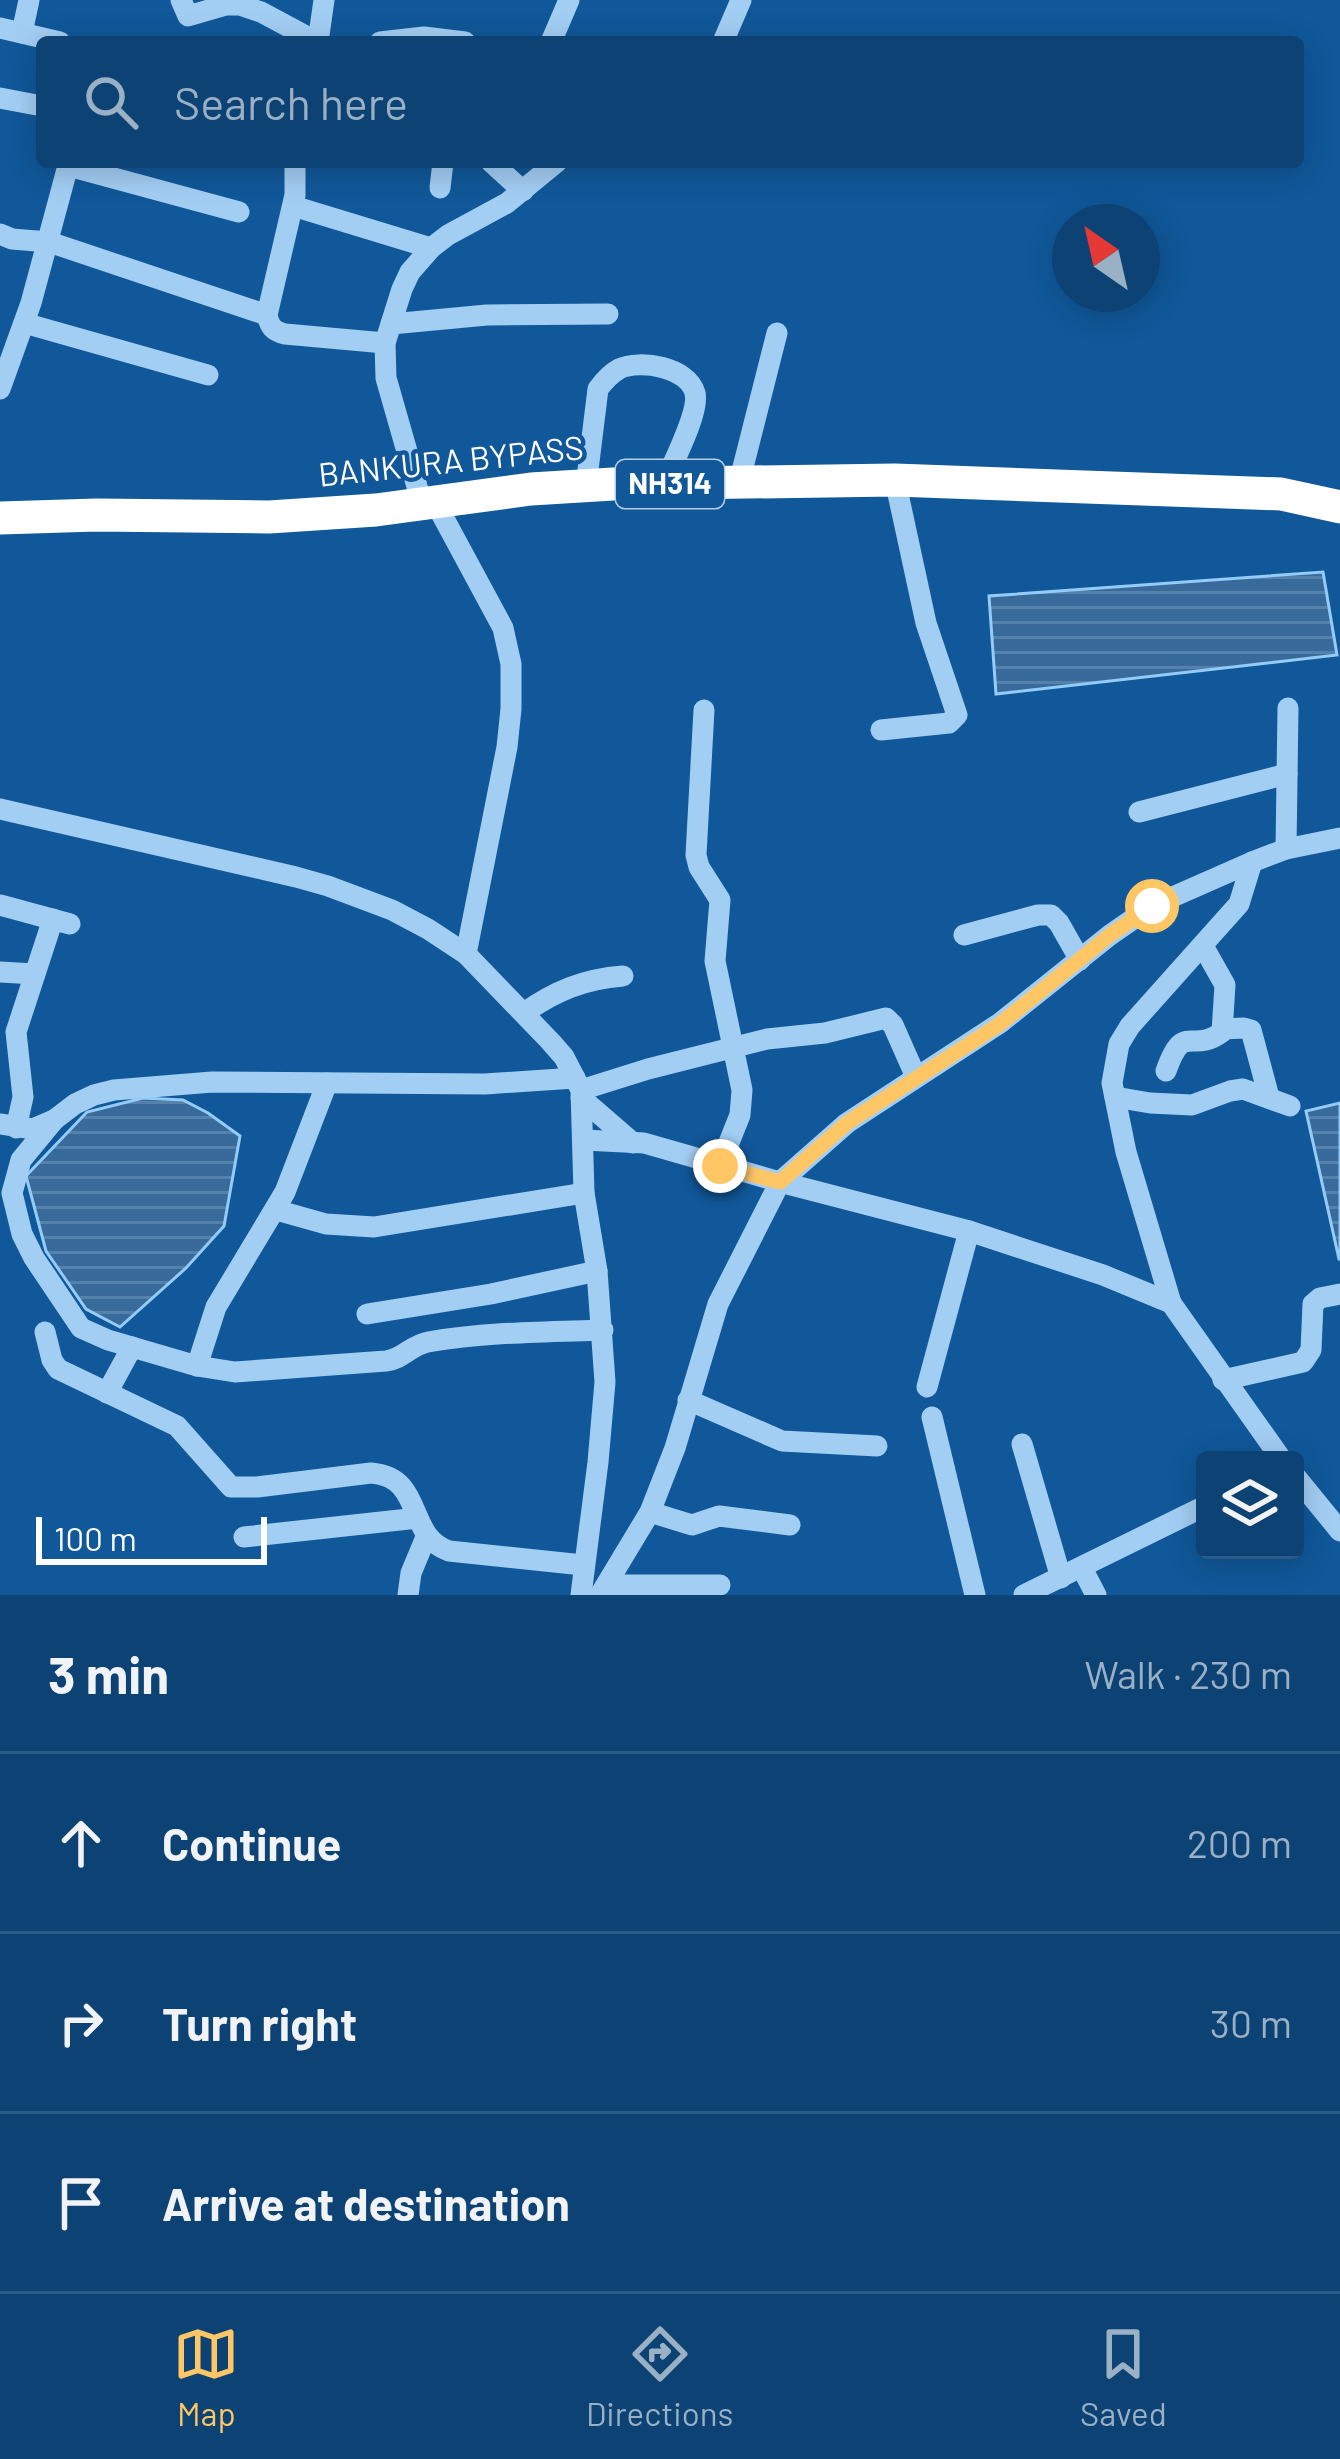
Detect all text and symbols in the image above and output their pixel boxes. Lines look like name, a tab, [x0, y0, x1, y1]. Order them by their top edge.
search box	[36, 36, 1304, 168]
icon: search	[78, 69, 144, 135]
text: Search here	[174, 75, 408, 129]
north arrow	[1052, 204, 1160, 312]
street label: BANKURA BYPASS	[316, 426, 585, 494]
road number: NH314	[616, 460, 724, 508]
route start	[1125, 879, 1179, 933]
route end	[693, 1139, 747, 1193]
map controls	[1196, 1451, 1304, 1559]
button: layers	[1196, 1451, 1304, 1559]
scale bar	[36, 1511, 267, 1564]
text: 100 m	[54, 1518, 137, 1558]
text: 3 min	[48, 1643, 169, 1704]
text: Walk · 230 m	[1085, 1650, 1292, 1697]
icon: ahead	[48, 1810, 114, 1876]
text: Continue	[162, 1816, 341, 1870]
text: 200 m	[1187, 1819, 1292, 1866]
icon: right	[48, 1990, 114, 2056]
text: Turn right	[162, 1996, 357, 2050]
text: 30 m	[1210, 1999, 1292, 2046]
icon: arrive	[48, 2170, 114, 2236]
text: Arrive at destination	[162, 2176, 570, 2230]
tab: Map	[173, 2321, 239, 2433]
tab: Directions	[586, 2321, 733, 2433]
tab: Saved	[1080, 2321, 1167, 2433]

